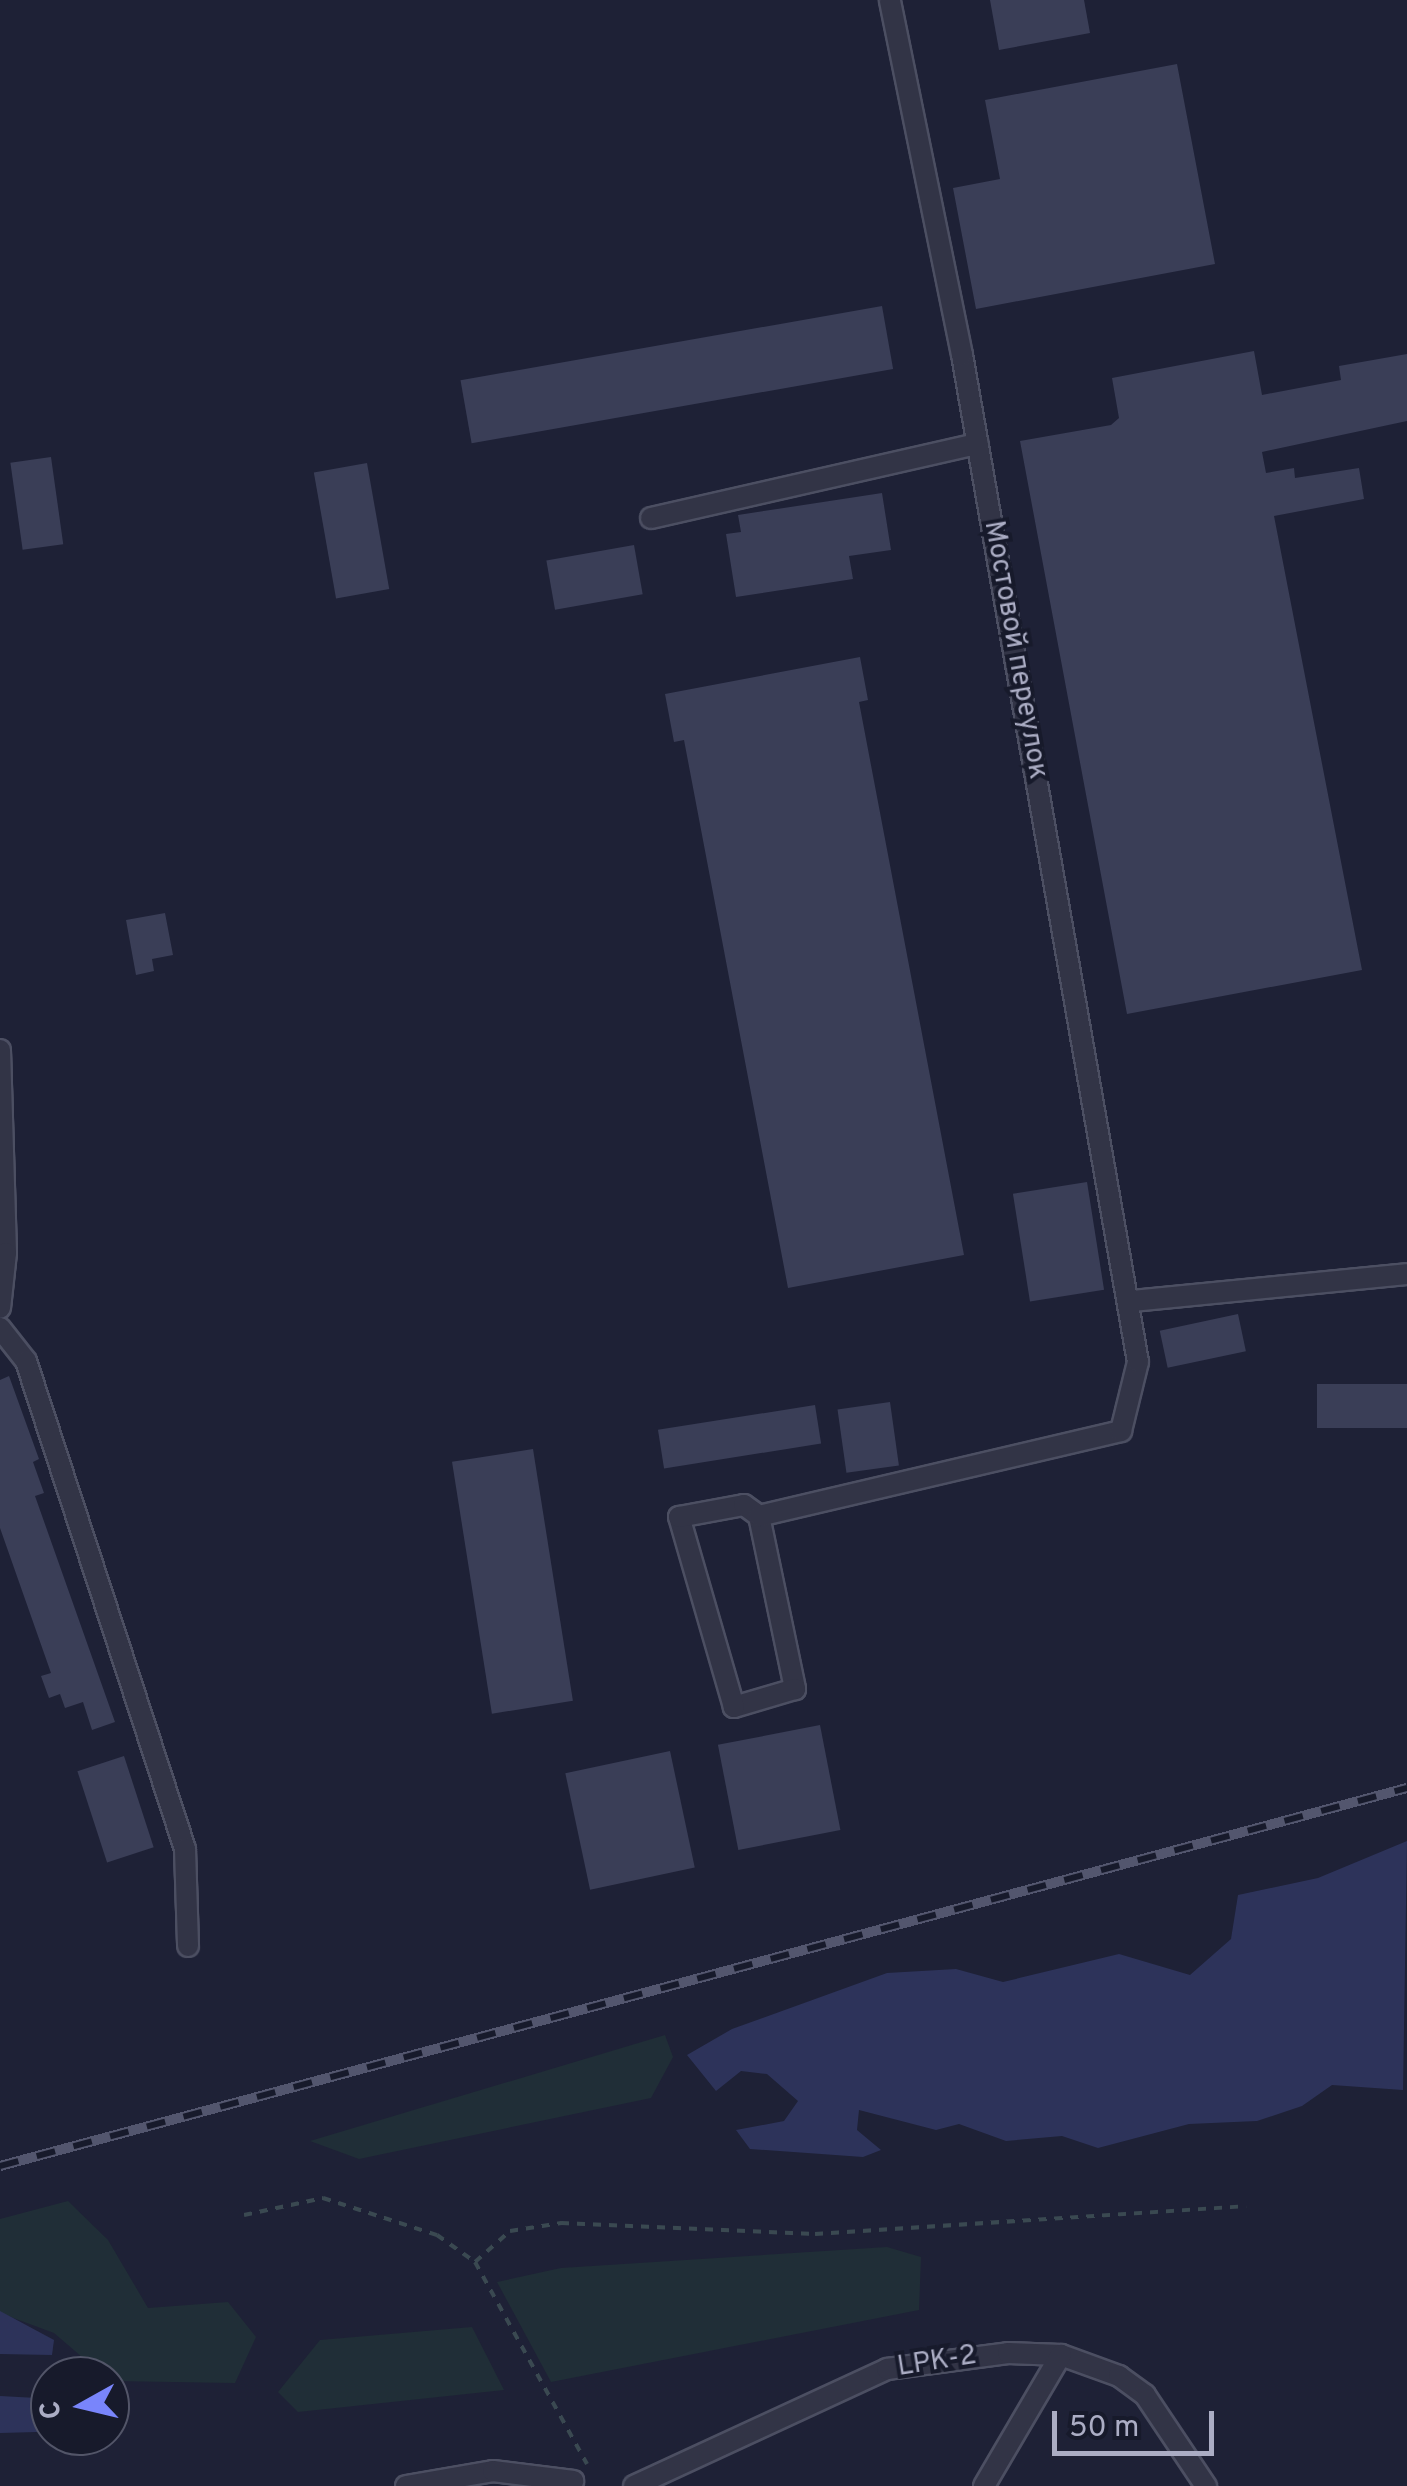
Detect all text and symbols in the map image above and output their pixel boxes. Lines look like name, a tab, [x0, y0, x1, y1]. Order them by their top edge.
street label: Мостовой переулок	[976, 518, 1054, 782]
street label: LPK-2	[895, 2339, 979, 2385]
north arrow	[30, 2356, 130, 2456]
scale bar	[1057, 2391, 1220, 2453]
text: С	[33, 2399, 71, 2421]
text: 50 m	[1069, 2410, 1139, 2447]

